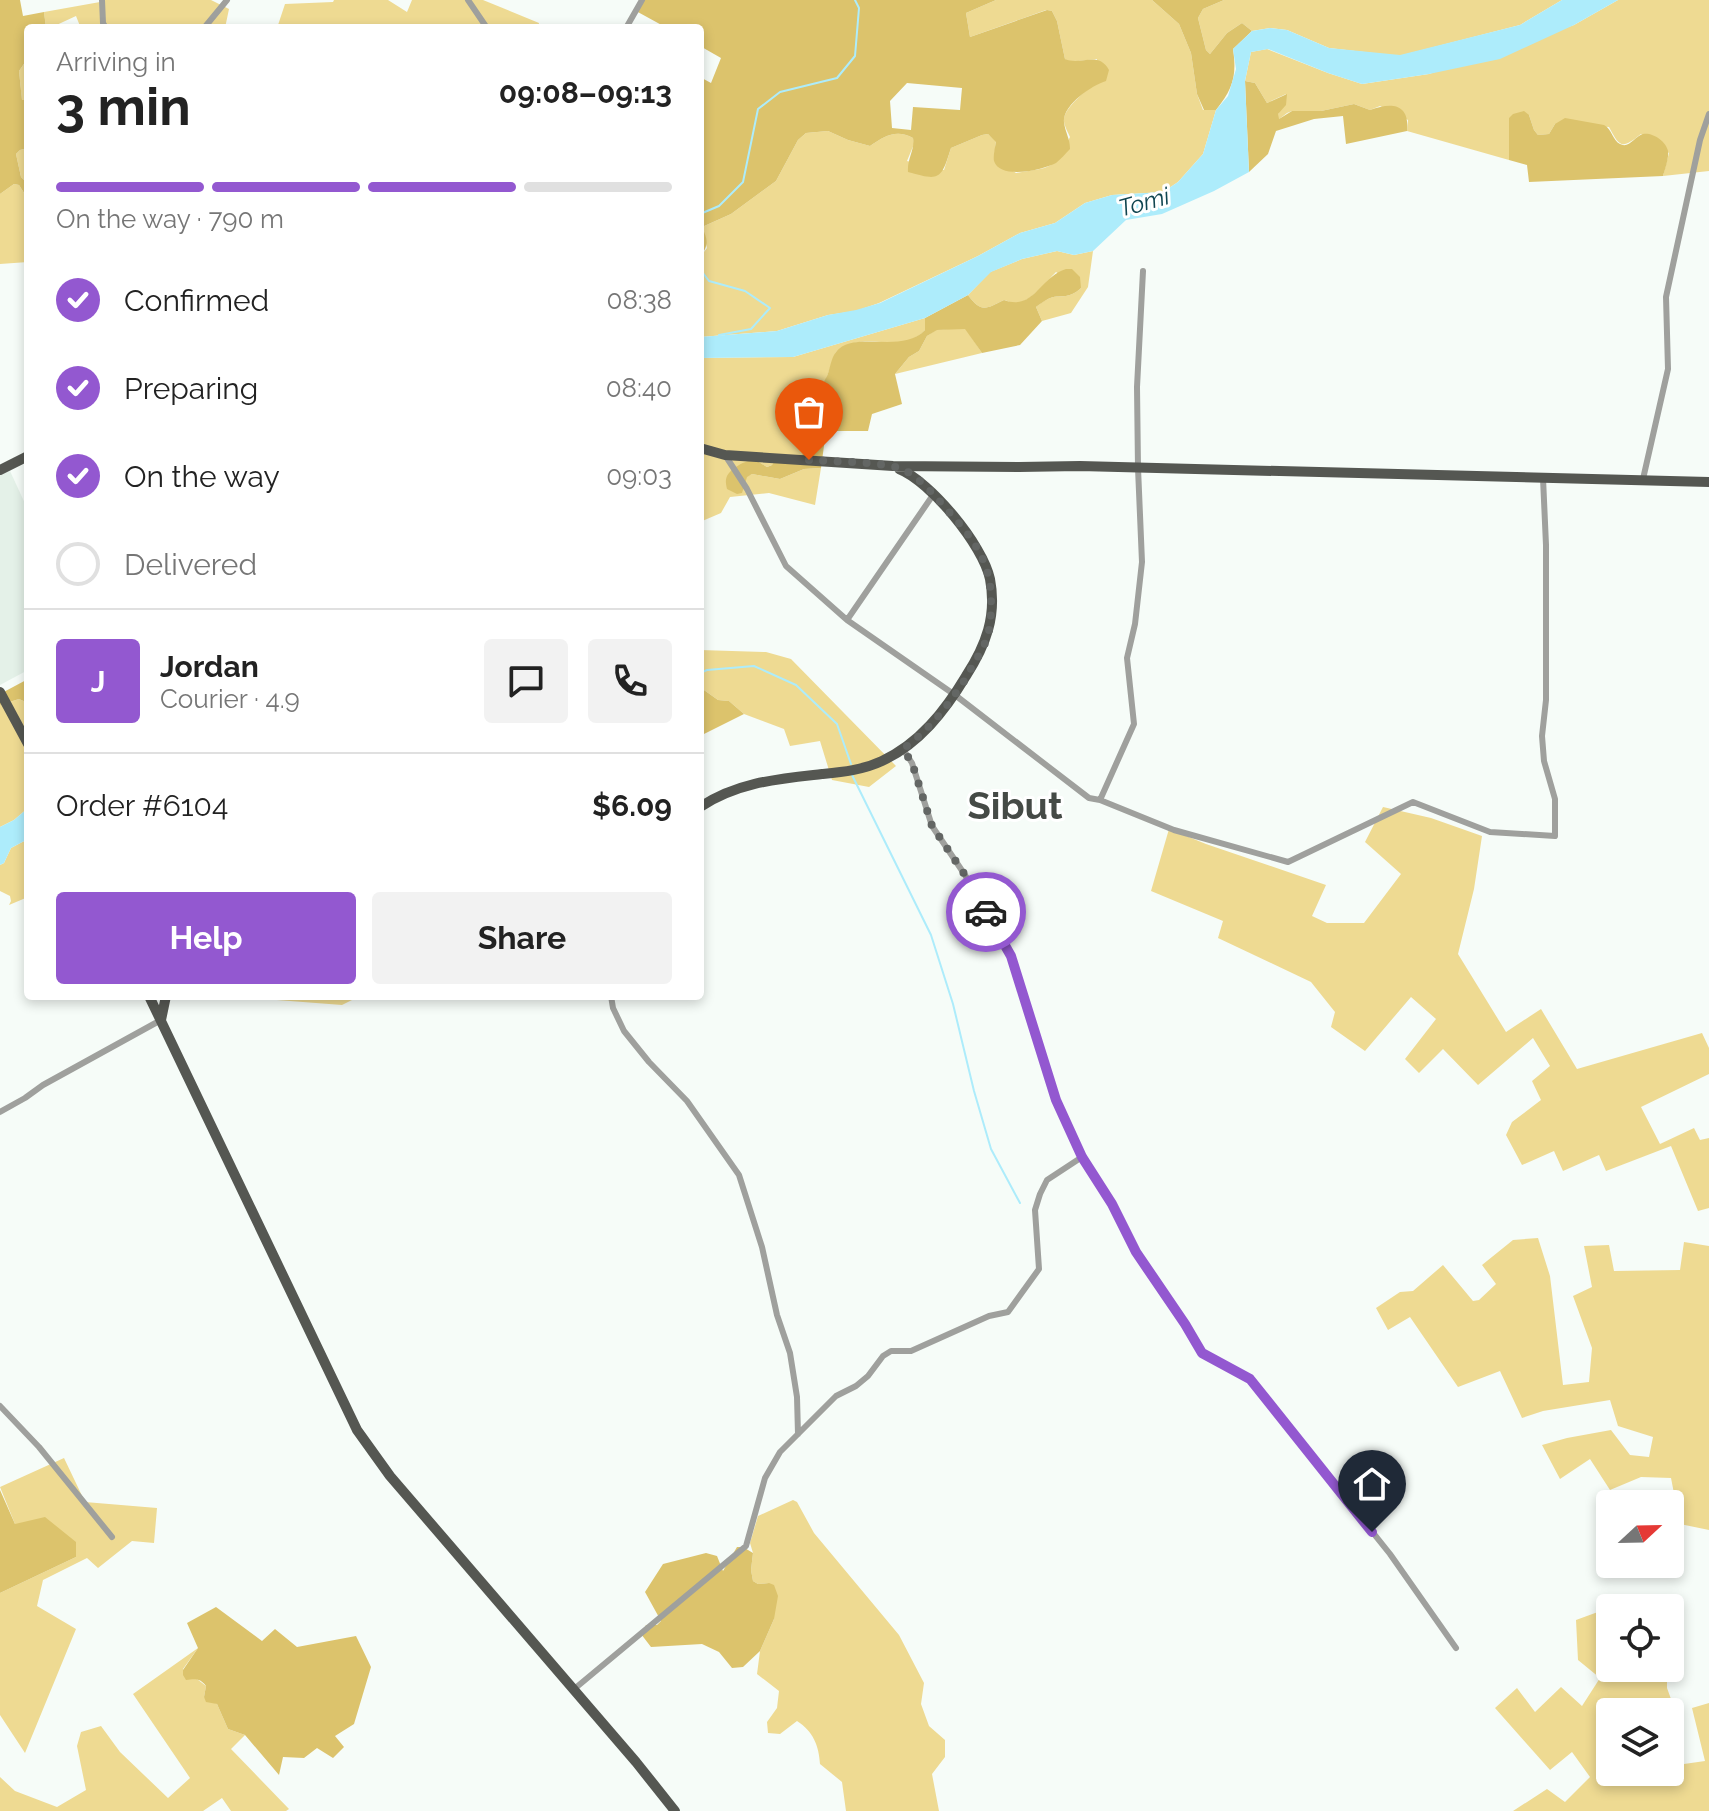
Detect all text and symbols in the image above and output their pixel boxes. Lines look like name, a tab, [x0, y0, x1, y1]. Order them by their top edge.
text: Arriving in	[56, 47, 176, 77]
text: 09:08–09:13	[499, 75, 672, 110]
text: 3 min	[56, 76, 191, 137]
water label: Tomi	[1115, 181, 1173, 223]
text: On the way · 790 m	[56, 204, 284, 234]
icon: check	[56, 278, 100, 322]
text: Confirmed	[124, 283, 269, 318]
text: 08:38	[606, 285, 672, 315]
icon: check	[56, 366, 100, 410]
text: Preparing	[124, 371, 258, 406]
text: 08:40	[606, 373, 672, 403]
pin	[775, 378, 843, 460]
icon: bag	[787, 390, 831, 434]
icon: check	[56, 454, 100, 498]
text: On the way	[124, 459, 280, 494]
text: 09:03	[606, 461, 672, 491]
text: Delivered	[124, 547, 257, 582]
button: chat	[484, 639, 568, 723]
button: phone	[588, 639, 672, 723]
text: Jordan	[160, 649, 259, 684]
text: J	[91, 664, 105, 699]
text: Courier · 4.9	[160, 684, 300, 714]
district label: Sibut	[967, 783, 1063, 828]
text: Order #6104	[56, 788, 228, 823]
text: $6.09	[592, 788, 672, 823]
courier	[946, 872, 1026, 952]
icon: car	[964, 890, 1008, 934]
button: Help	[56, 892, 356, 984]
button: Share	[372, 892, 672, 984]
pin	[1338, 1450, 1406, 1532]
icon: home	[1350, 1462, 1394, 1506]
north arrow	[1596, 1490, 1684, 1578]
map controls	[1596, 1490, 1684, 1786]
button: locate	[1596, 1594, 1684, 1682]
button: layers	[1596, 1698, 1684, 1786]

